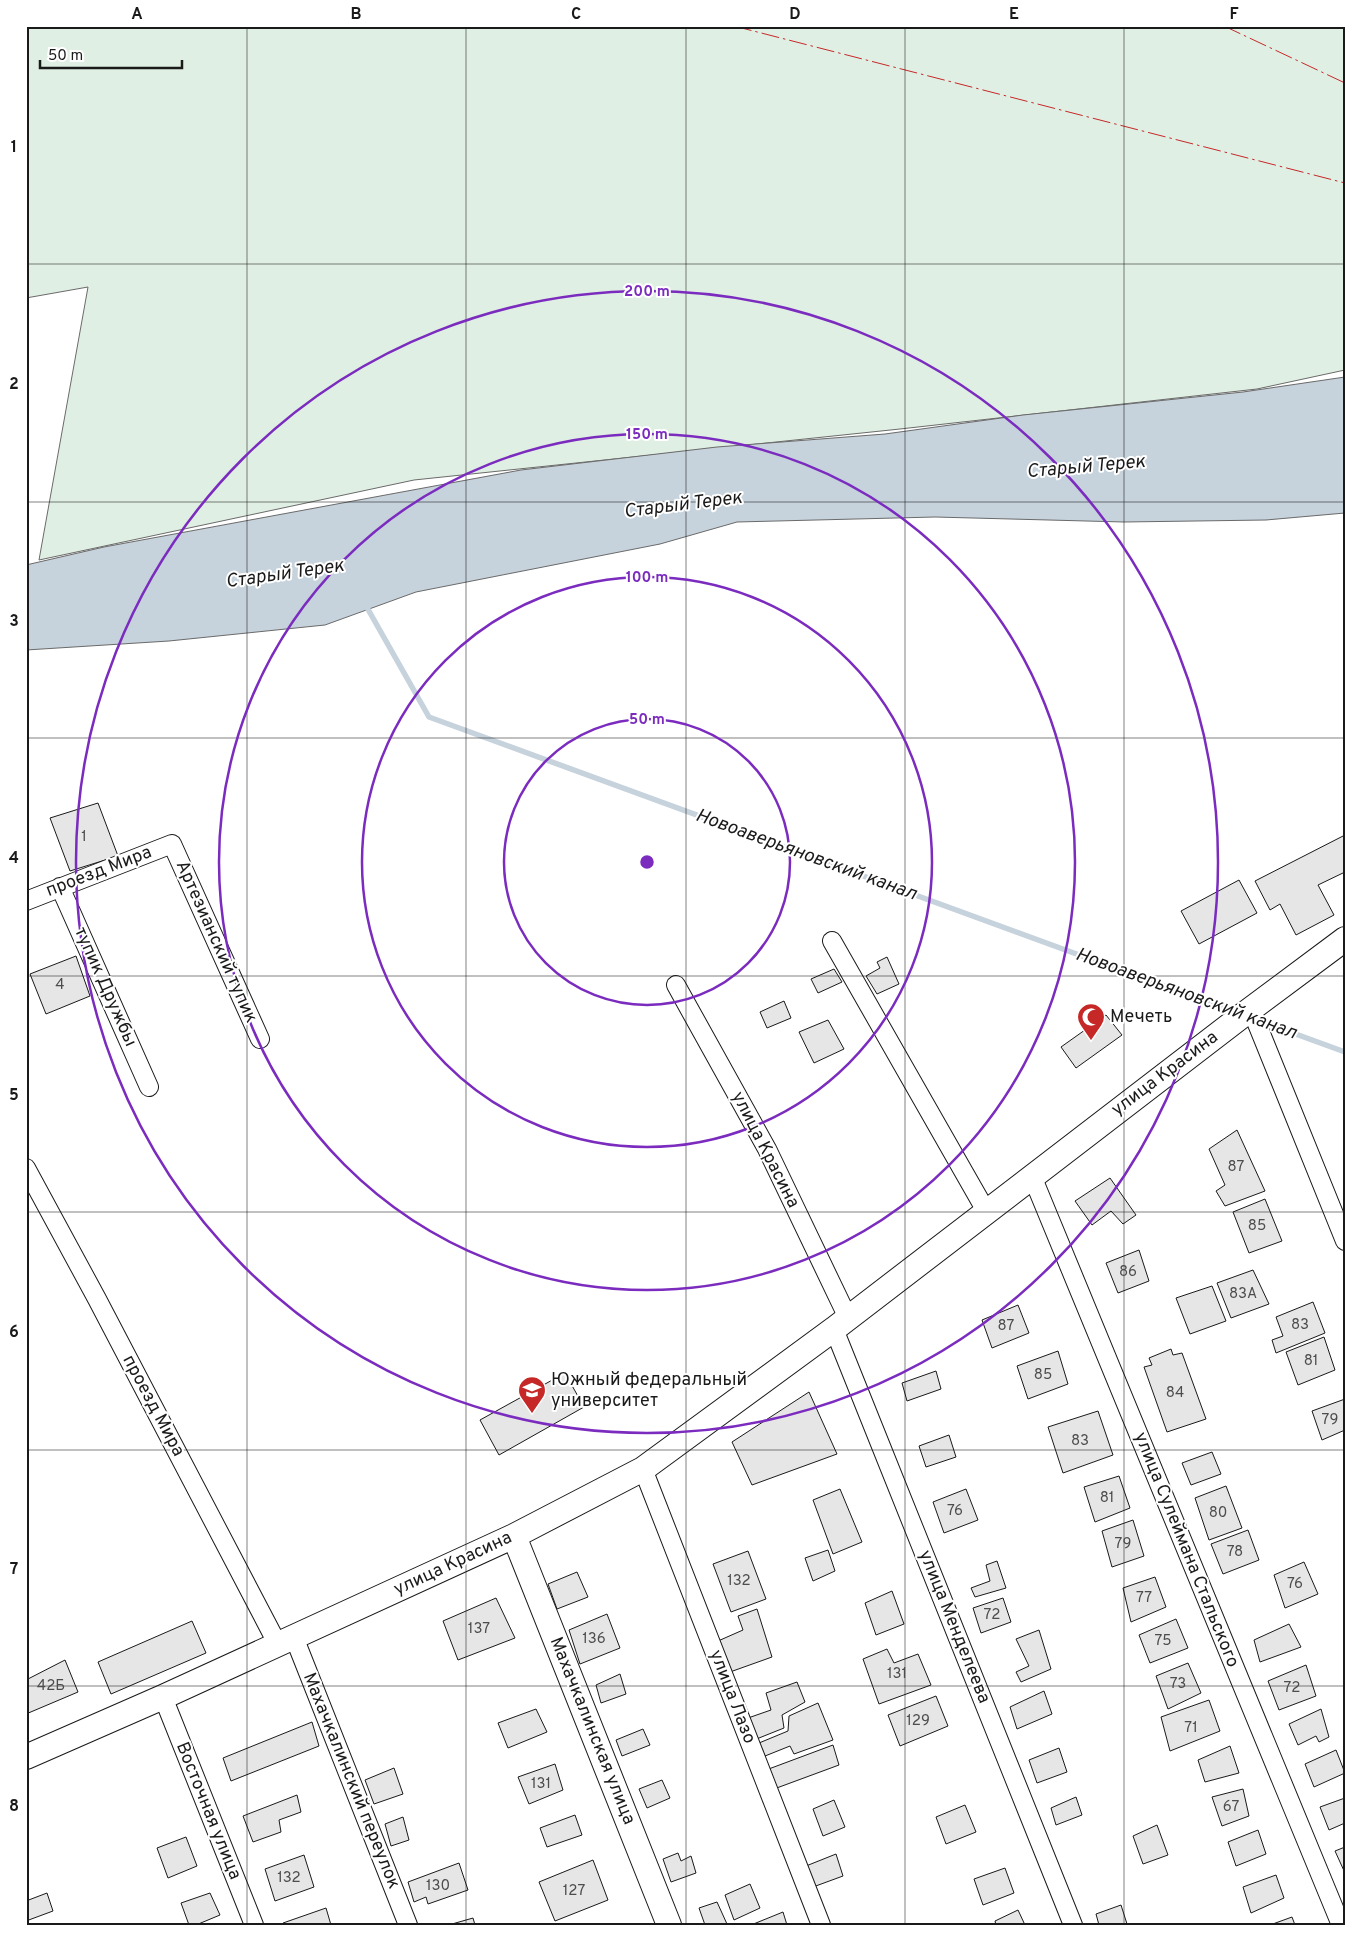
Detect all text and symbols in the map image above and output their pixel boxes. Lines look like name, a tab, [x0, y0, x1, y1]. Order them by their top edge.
text: A	[131, 5, 143, 25]
text: B	[350, 5, 362, 25]
text: C	[571, 5, 581, 25]
text: D	[789, 5, 801, 25]
text: E	[1009, 5, 1019, 25]
text: F	[1229, 5, 1239, 25]
scale bar	[40, 38, 182, 70]
text: 50 m	[48, 47, 83, 66]
text: 1	[11, 138, 17, 158]
text: 200 m	[624, 283, 670, 302]
text: 2	[9, 375, 19, 395]
text: 150 m	[626, 426, 668, 445]
water label: Старый Терек	[1026, 450, 1148, 484]
water label: Старый Терек	[622, 486, 745, 524]
water label: Старый Терек	[224, 554, 347, 594]
text: 100 m	[626, 569, 668, 588]
text: 3	[9, 612, 19, 632]
text: 50 m	[629, 711, 665, 730]
water label: Новоаверьяновский канал	[692, 804, 921, 907]
house number: 1	[81, 828, 87, 847]
street label: проезд Мира	[43, 841, 155, 903]
text: 4	[9, 849, 19, 869]
centre of rings	[638, 853, 656, 871]
street label: Артезианский тупик	[170, 857, 262, 1027]
street label: тупик Дружбы	[68, 924, 142, 1050]
water label: Новоаверьяновский канал	[1072, 943, 1301, 1046]
house number: 4	[55, 976, 65, 995]
mosque icon: Мечеть	[1076, 1002, 1106, 1041]
place label: Мечеть	[1110, 1006, 1172, 1029]
street label: улица Красина	[1107, 1026, 1223, 1122]
text: 5	[9, 1086, 19, 1106]
street label: улица Красина	[726, 1088, 804, 1212]
house number: 87	[1228, 1158, 1245, 1177]
house number: 85	[1248, 1217, 1266, 1236]
house number: 86	[1119, 1263, 1137, 1282]
house number: 83А	[1229, 1285, 1257, 1304]
house number: 83	[1291, 1316, 1309, 1335]
house number: 87	[998, 1317, 1015, 1336]
text: 6	[9, 1323, 19, 1343]
street label: проезд Мира	[117, 1351, 189, 1461]
house number: 81	[1304, 1352, 1318, 1371]
house number: 85	[1034, 1366, 1052, 1385]
place label: Южный федеральный университет	[551, 1369, 747, 1413]
school or university icon: Южный федеральный университет	[517, 1375, 547, 1414]
house number: 84	[1166, 1384, 1184, 1403]
house number: 79	[1322, 1411, 1338, 1430]
street label: улица Сулеймана Стальского	[1128, 1429, 1244, 1671]
house number: 83	[1071, 1432, 1089, 1451]
house number: 81	[1100, 1489, 1114, 1508]
house number: 76	[947, 1502, 963, 1521]
house number: 80	[1209, 1504, 1227, 1523]
street label: улица Красина	[390, 1527, 516, 1601]
house number: 79	[1115, 1535, 1131, 1554]
house number: 78	[1227, 1543, 1243, 1562]
street label: улица Менделеева	[913, 1547, 995, 1707]
text: 7	[10, 1560, 18, 1580]
house number: 132	[727, 1572, 751, 1591]
house number: 76	[1287, 1575, 1303, 1594]
house number: 77	[1136, 1589, 1152, 1608]
house number: 72	[984, 1606, 1000, 1625]
house number: 137	[468, 1620, 490, 1639]
house number: 136	[582, 1630, 606, 1649]
house number: 75	[1154, 1632, 1172, 1651]
street label: Махачкалинская улица	[544, 1634, 640, 1828]
street label: улица Лазо	[704, 1647, 760, 1747]
house number: 131	[887, 1665, 907, 1684]
street label: Махачкалинский переулок	[297, 1669, 405, 1893]
house number: 73	[1170, 1675, 1186, 1694]
house number: 42Б	[37, 1677, 65, 1696]
house number: 72	[1284, 1679, 1300, 1698]
house number: 129	[906, 1712, 930, 1731]
house number: 71	[1184, 1719, 1198, 1738]
street label: Восточная улица	[170, 1739, 246, 1883]
house number: 131	[531, 1775, 551, 1794]
text: 8	[9, 1797, 19, 1817]
house number: 67	[1223, 1798, 1239, 1817]
house number: 132	[277, 1869, 301, 1888]
house number: 130	[426, 1877, 450, 1896]
house number: 127	[563, 1882, 585, 1901]

